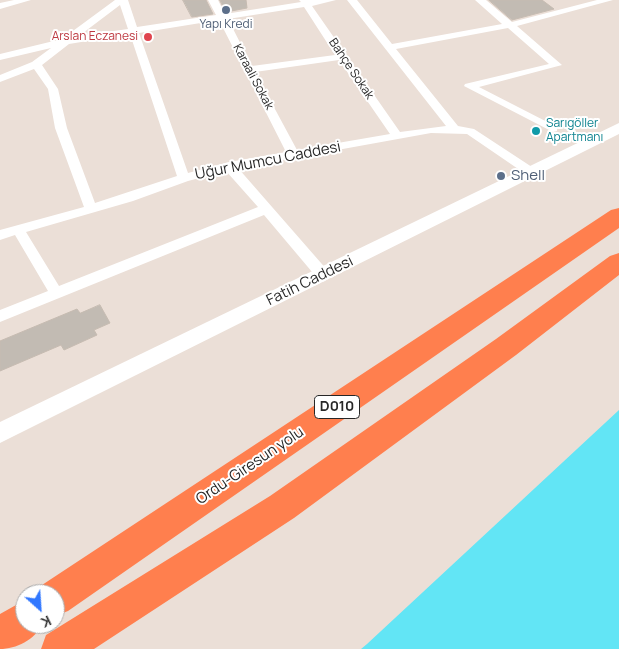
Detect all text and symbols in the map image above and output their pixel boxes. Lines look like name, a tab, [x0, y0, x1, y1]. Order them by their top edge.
marker: Yapı Kredi	[220, 4, 232, 16]
place label: Yapı Kredi	[200, 18, 252, 32]
place label: Arslan Eczanesi	[52, 30, 138, 44]
marker: Arslan Eczanesi	[142, 31, 154, 43]
street label: Bahçe Sokak	[325, 36, 377, 102]
street label: Karaali Sokak	[230, 42, 276, 112]
place label: Sarıgöller Apartmanı	[546, 117, 603, 145]
marker: Sarıgöller Apartmanı	[530, 125, 542, 137]
street label: Uğur Mumcu Caddesi	[194, 138, 342, 184]
place label: Shell	[511, 167, 545, 185]
marker: Shell	[495, 170, 507, 182]
street label: Fatih Caddesi	[264, 252, 356, 310]
road number: D010	[314, 396, 360, 418]
street label: Ordu-Giresun yolu	[193, 423, 307, 509]
north arrow	[15, 584, 65, 634]
text: K	[38, 612, 55, 633]

